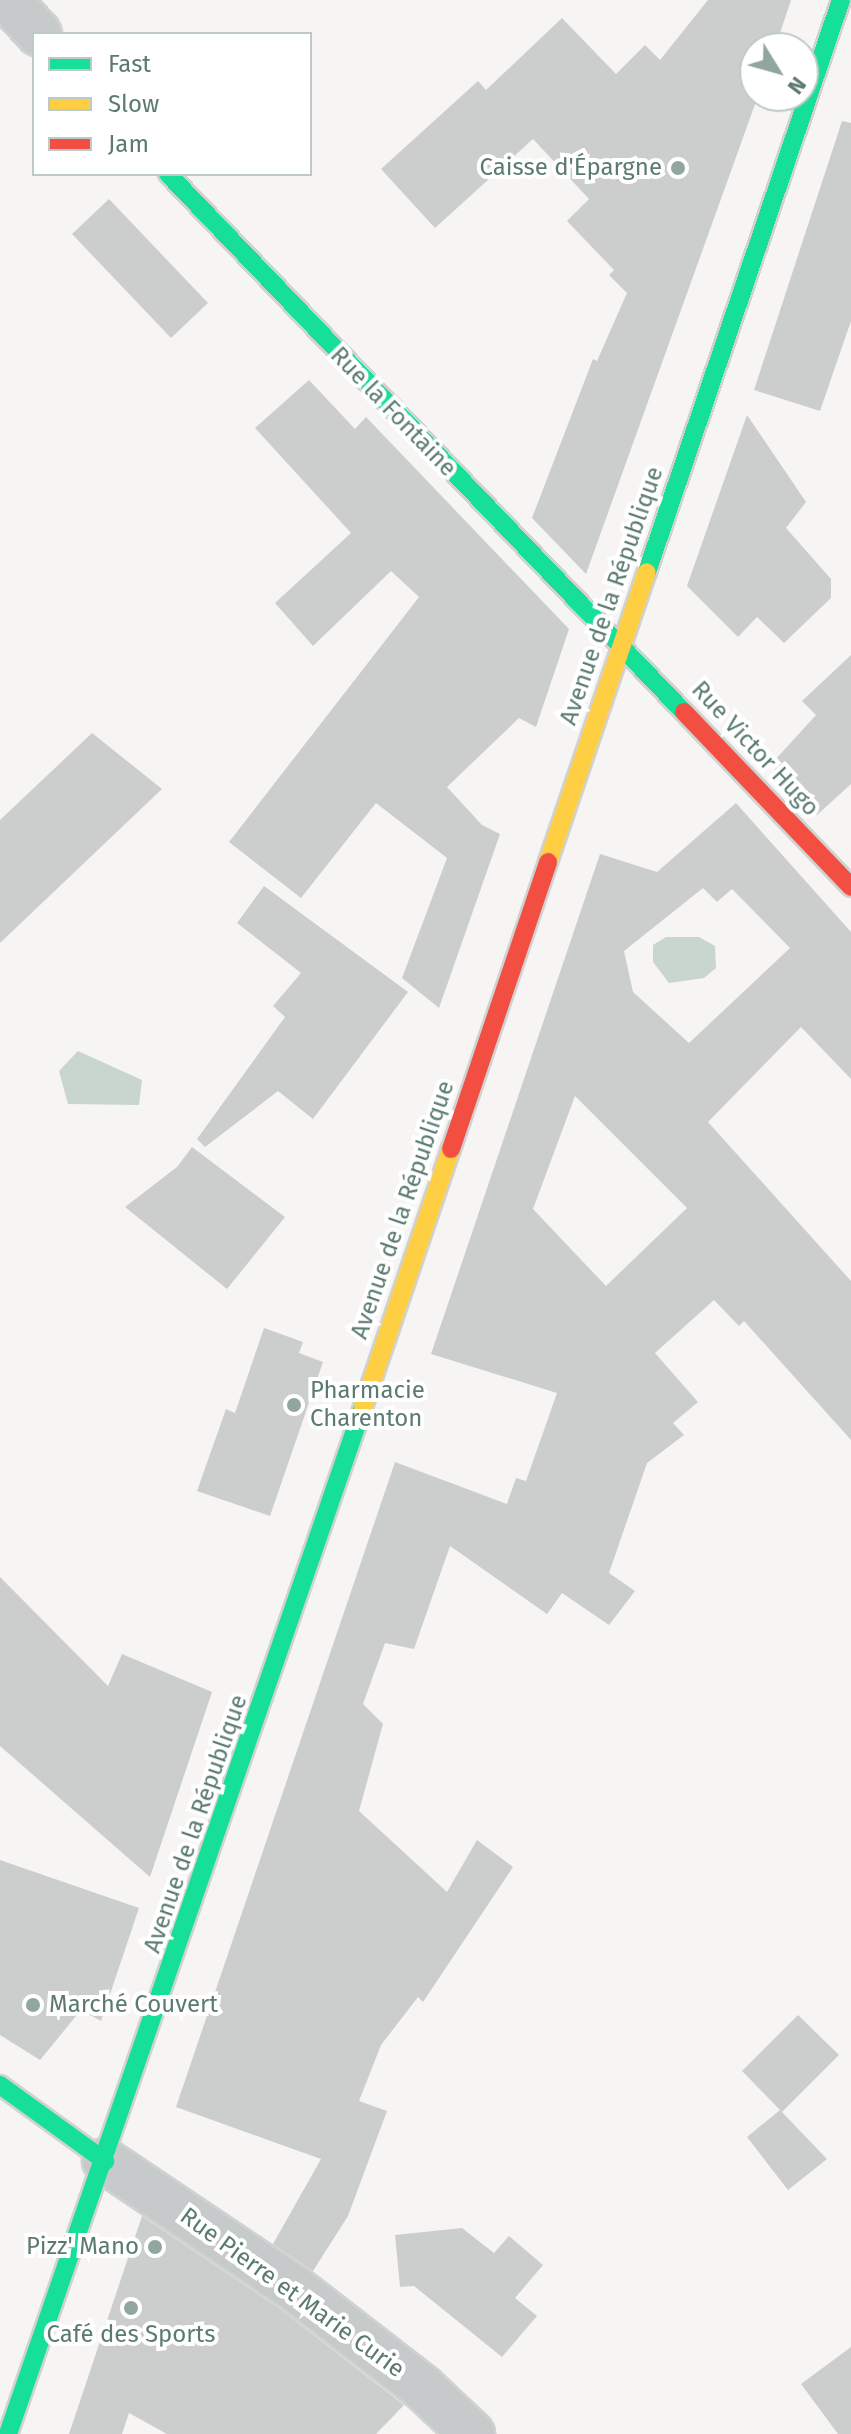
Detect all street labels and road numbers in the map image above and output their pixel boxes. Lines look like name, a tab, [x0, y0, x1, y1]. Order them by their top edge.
street label: Rue la Fontaine	[324, 341, 462, 483]
street label: Avenue de la République	[554, 463, 670, 729]
street label: Rue Victor Hugo	[685, 676, 825, 822]
street label: Avenue de la République	[345, 1077, 461, 1343]
street label: Avenue de la République	[138, 1691, 254, 1957]
street label: Rue Pierre et Marie Curie	[174, 2202, 410, 2384]

